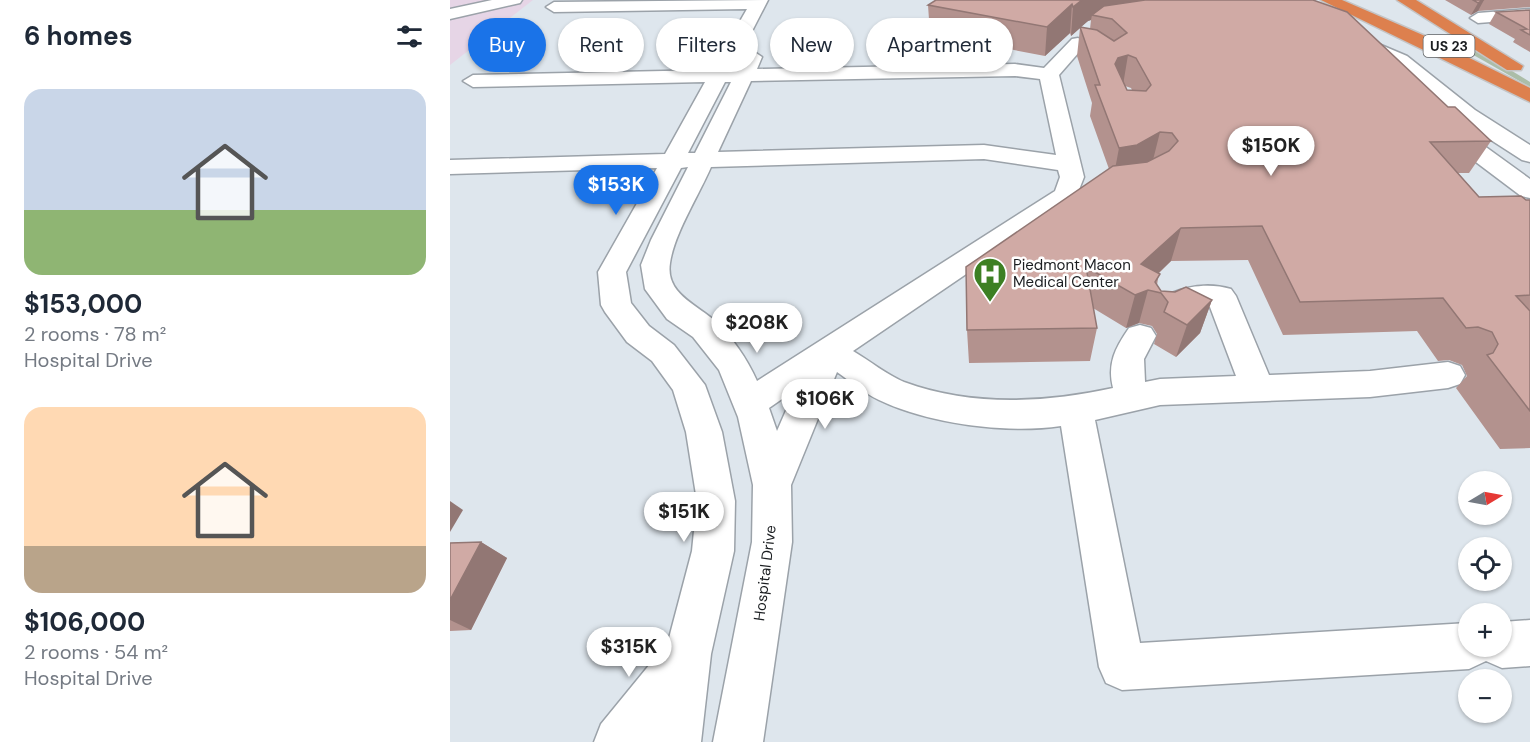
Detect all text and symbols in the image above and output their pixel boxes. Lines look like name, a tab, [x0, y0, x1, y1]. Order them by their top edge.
chip: Buy	[468, 18, 546, 72]
chip: Rent	[558, 18, 644, 72]
chip: Filters	[656, 18, 758, 72]
chip: New	[770, 18, 854, 72]
chip: Apartment	[866, 18, 1013, 72]
text: 6 homes	[24, 19, 132, 53]
icon: filters	[393, 20, 426, 53]
road number: US 23	[1424, 35, 1474, 57]
pin: $150K	[1229, 126, 1313, 177]
icon: home	[171, 128, 279, 236]
text: $150K	[1242, 132, 1300, 158]
pin: $153K	[574, 165, 658, 216]
text: $153K	[588, 171, 644, 197]
place label: Piedmont Macon Medical Center	[1013, 255, 1131, 292]
hospital icon: Piedmont Macon Medical Center	[972, 256, 1008, 303]
text: $153,000	[24, 287, 142, 321]
pin: $208K	[715, 303, 799, 354]
text: $208K	[725, 309, 789, 335]
text: 2 rooms · 78 m²	[24, 321, 166, 347]
text: Hospital Drive	[24, 347, 153, 373]
pin: $106K	[783, 379, 867, 430]
text: $106K	[795, 385, 855, 411]
icon: home	[171, 446, 279, 554]
north arrow	[1458, 471, 1512, 525]
map controls	[1458, 471, 1512, 723]
pin: $151K	[642, 492, 726, 543]
text: $151K	[658, 498, 710, 524]
street label: Hospital Drive	[749, 524, 781, 622]
button: locate	[1458, 537, 1512, 591]
button: +	[1458, 603, 1512, 657]
text: $106,000	[24, 605, 145, 639]
pin: $315K	[587, 627, 671, 678]
text: $315K	[601, 633, 657, 659]
text: 2 rooms · 54 m²	[24, 639, 168, 665]
text: Hospital Drive	[24, 665, 153, 691]
button: −	[1458, 669, 1512, 723]

